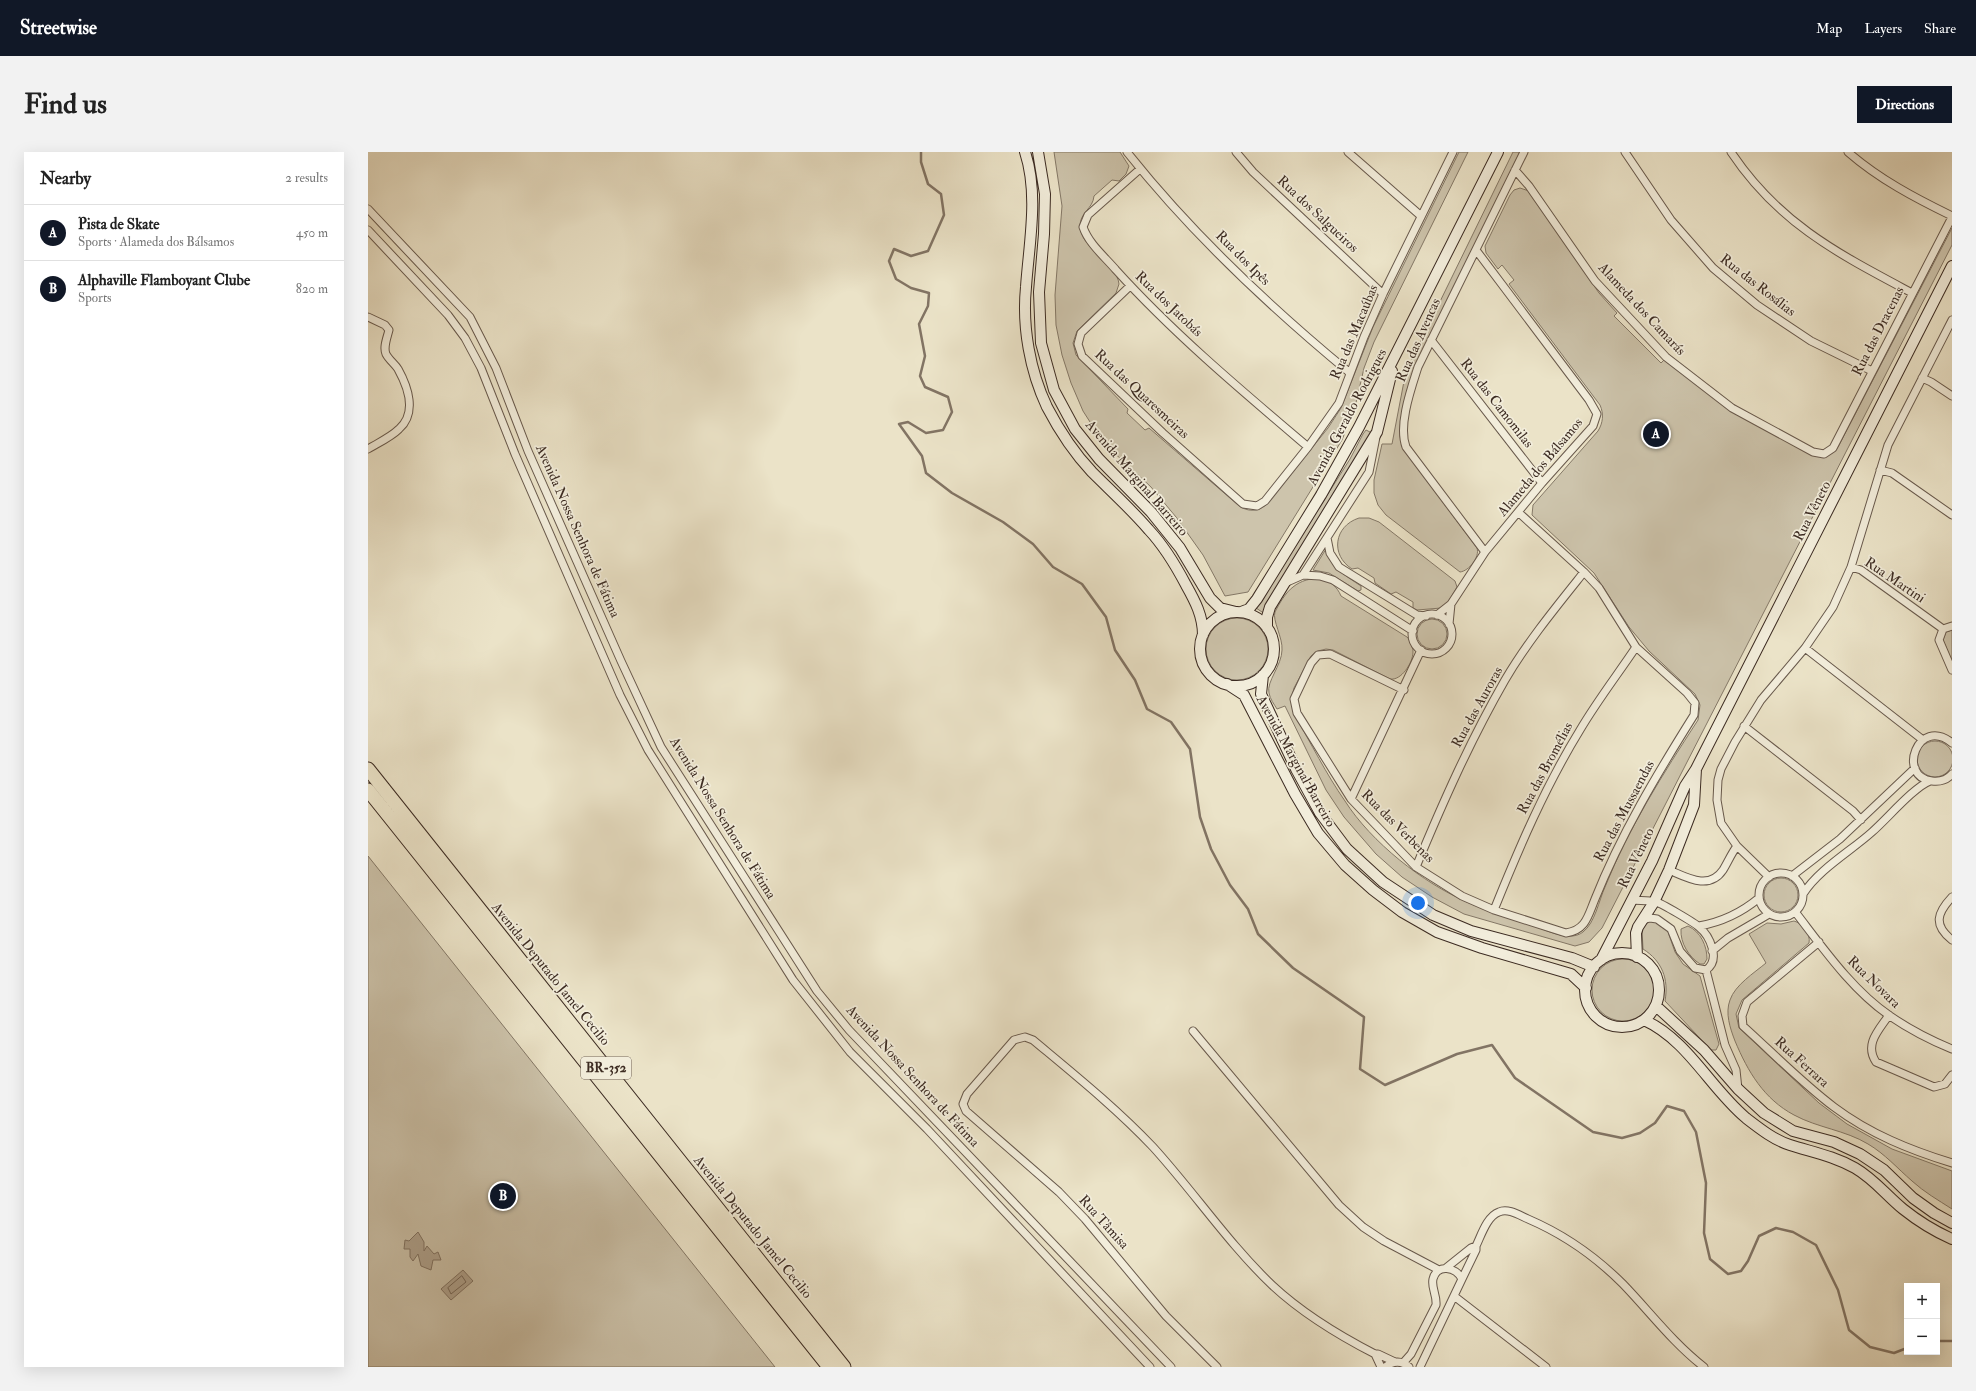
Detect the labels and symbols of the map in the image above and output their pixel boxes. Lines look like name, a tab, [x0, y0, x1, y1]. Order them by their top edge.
street label: Rua dos Salgueiros	[1274, 172, 1362, 256]
street label: Rua dos Ipês	[1211, 227, 1274, 290]
street label: Rua das Rosálias	[1717, 250, 1799, 320]
street label: Alameda dos Camarás	[1594, 259, 1689, 359]
street label: Rua dos Jatobás	[1132, 268, 1206, 340]
street label: Rua das Macaúbas	[1326, 282, 1382, 382]
street label: Rua das Dracenas	[1848, 283, 1908, 378]
street label: Rua das Avencas	[1392, 295, 1444, 385]
street label: Avenida Geraldo Rodrigues	[1303, 345, 1390, 489]
street label: Rua das Quaresmeiras	[1091, 346, 1193, 442]
street label: Rua das Camomilas	[1457, 355, 1537, 451]
street label: Alameda dos Bálsamos	[1493, 414, 1586, 520]
street label: Avenida Marginal Barreiro	[1081, 416, 1192, 540]
pin: A	[1643, 419, 1669, 449]
street label: Avenida Nossa Senhora de Fátima	[532, 441, 624, 620]
street label: Rua Vêneto	[1790, 478, 1834, 544]
street label: Rua Martini	[1861, 554, 1929, 607]
street label: Rua das Auroras	[1448, 663, 1506, 750]
street label: Avenida Marginal Barreiro	[1252, 691, 1339, 830]
street label: Rua das Bromélias	[1514, 719, 1576, 817]
street label: Avenida Nossa Senhora de Fátima	[666, 733, 780, 902]
street label: Rua das Mussaendas	[1590, 757, 1658, 865]
street label: Rua das Verbenas	[1358, 786, 1438, 866]
street label: Rua Vêneto	[1614, 825, 1658, 891]
your location	[1408, 893, 1428, 913]
street label: Avenida Deputado Jamel Cecilio	[487, 898, 614, 1050]
street label: Rua Novara	[1844, 952, 1904, 1012]
street label: Avenida Nossa Senhora de Fátima	[842, 1001, 983, 1151]
street label: Rua Ferrara	[1771, 1033, 1833, 1091]
road number: BR-352	[581, 1057, 631, 1079]
street label: Avenida Deputado Jamel Cecilio	[689, 1151, 816, 1303]
pin: B	[490, 1181, 516, 1211]
street label: Rua Tâmisa	[1075, 1191, 1133, 1253]

